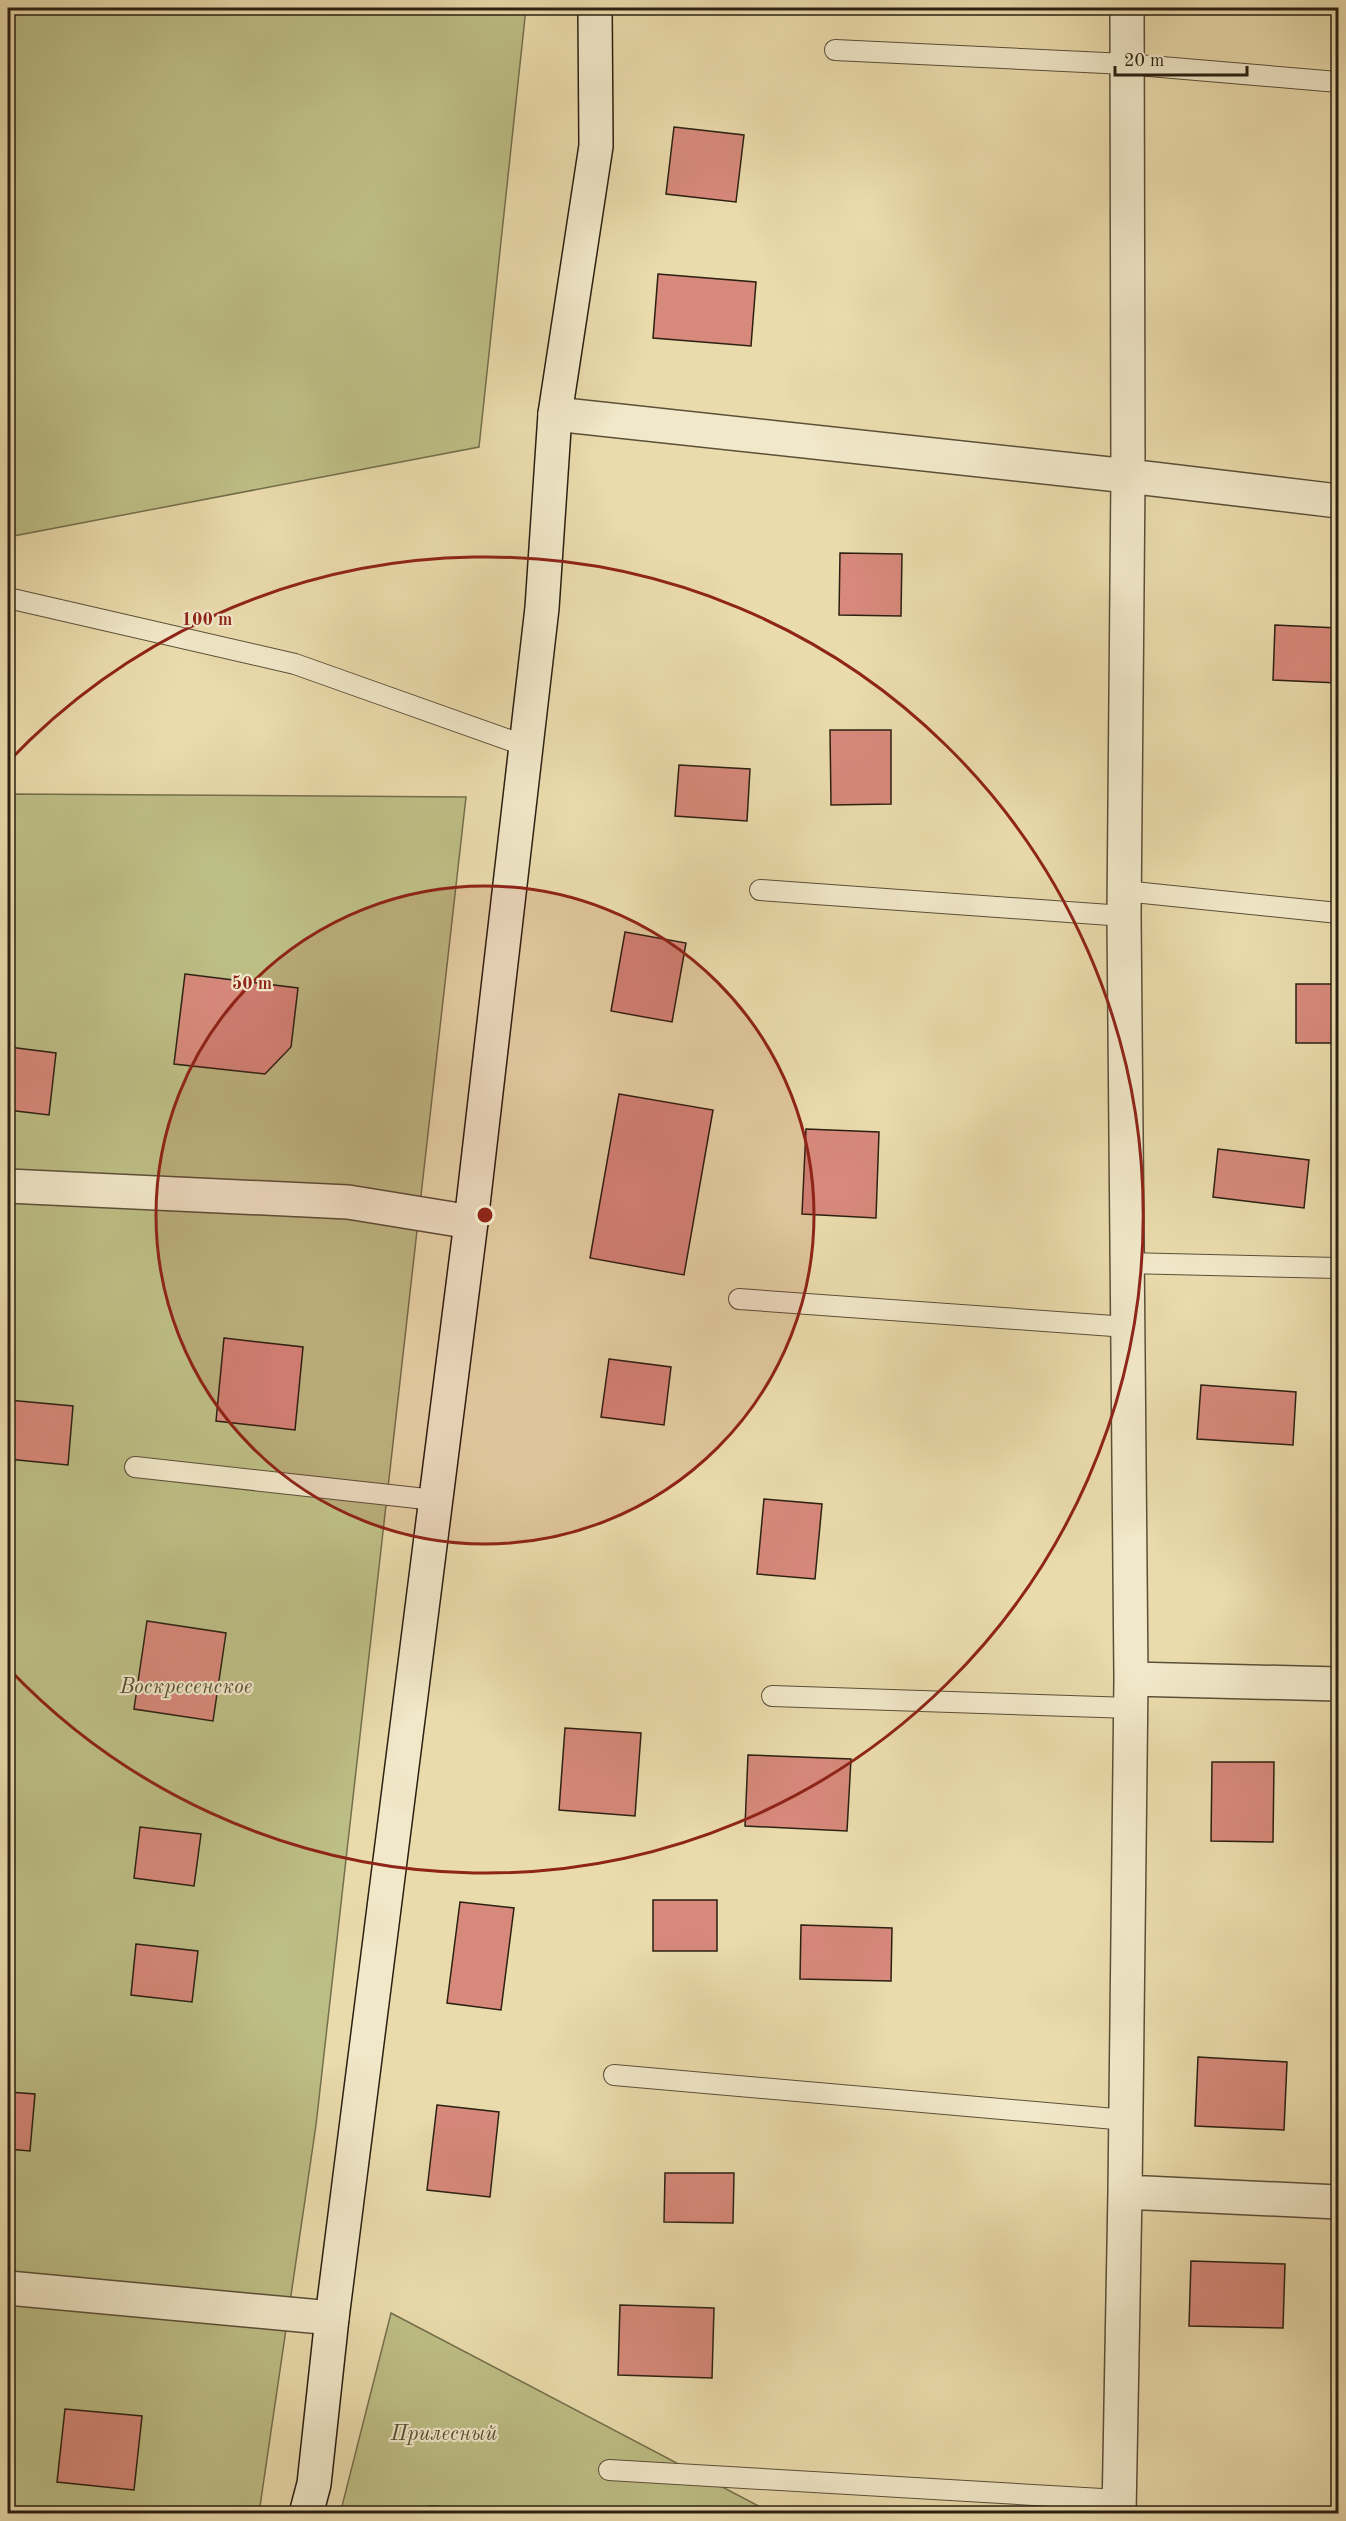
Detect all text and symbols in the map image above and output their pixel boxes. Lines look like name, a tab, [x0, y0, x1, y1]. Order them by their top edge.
scale bar	[1115, 39, 1247, 77]
text: 20 m	[1124, 52, 1164, 70]
text: 100 m	[182, 611, 232, 629]
text: 50 m	[232, 975, 272, 993]
centre of rings	[475, 1205, 495, 1225]
park label: Воскресенское	[119, 1677, 252, 1698]
park label: Прилесный	[390, 2424, 497, 2445]

